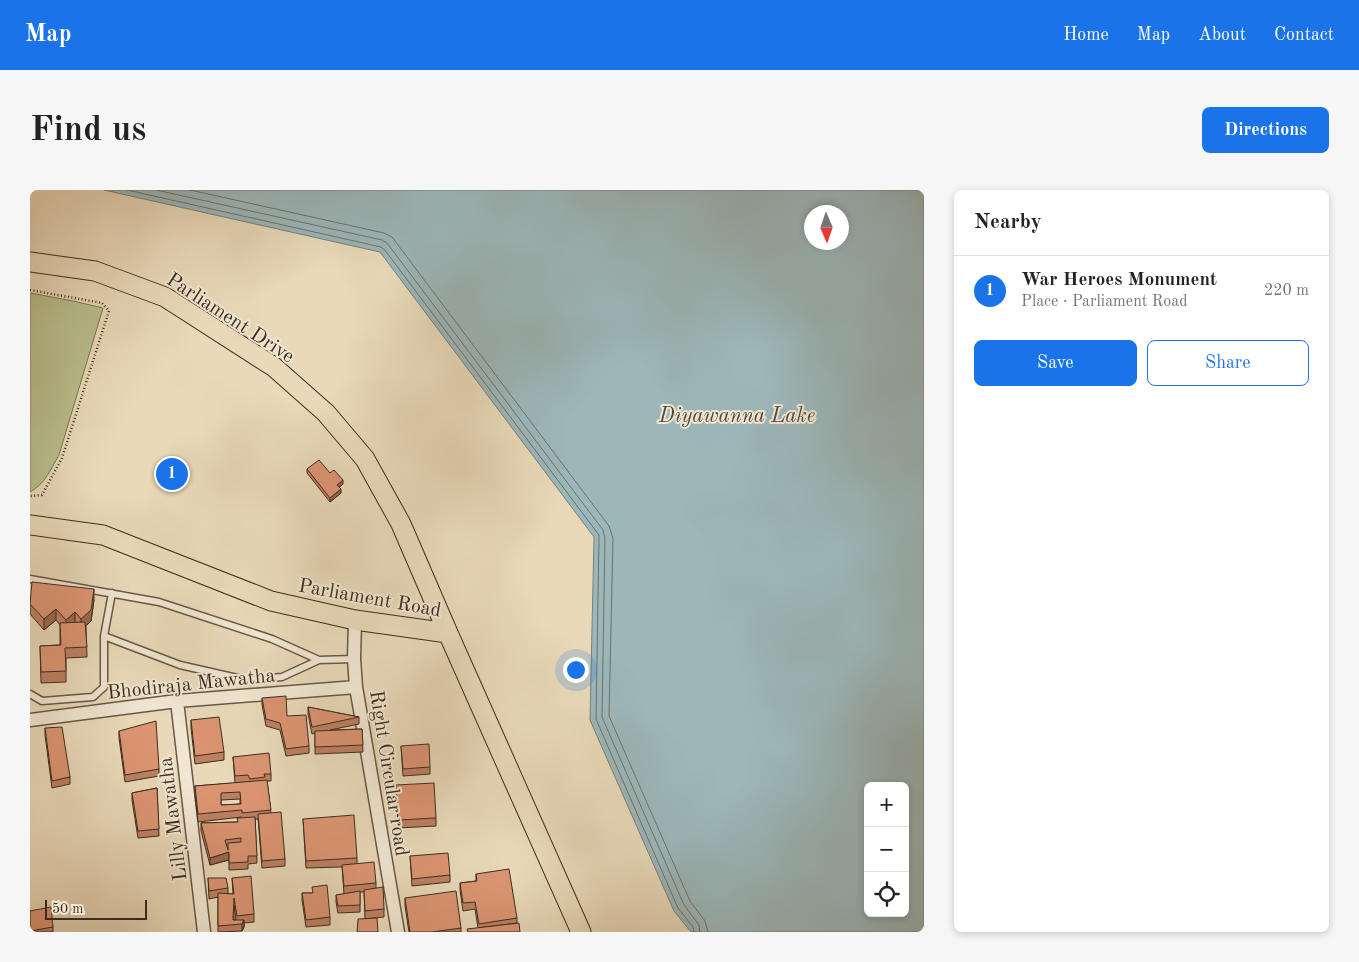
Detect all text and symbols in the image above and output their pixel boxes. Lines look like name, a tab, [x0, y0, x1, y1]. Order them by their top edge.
text: Map	[25, 23, 72, 47]
text: Home	[1063, 26, 1109, 44]
text: Map	[1137, 26, 1170, 44]
text: About	[1198, 26, 1246, 44]
text: Contact	[1274, 26, 1334, 44]
button: Directions	[1202, 107, 1329, 153]
text: Find us	[30, 113, 146, 148]
north arrow	[804, 205, 849, 250]
text: Nearby	[974, 212, 1042, 233]
street label: Parliament Drive	[162, 270, 297, 367]
text: War Heroes Monument	[1021, 271, 1217, 290]
text: 1	[985, 283, 995, 299]
text: 220 m	[1264, 283, 1309, 299]
text: Place · Parliament Road	[1021, 294, 1188, 310]
button: Save	[974, 340, 1137, 386]
button: Share	[1147, 340, 1309, 386]
water label: Diyawanna Lake	[658, 406, 815, 427]
pin: 1	[156, 455, 188, 493]
street label: Parliament Road	[297, 577, 443, 621]
your location	[563, 657, 589, 683]
street label: Bhodiraja Mawatha	[106, 666, 276, 704]
street label: Right Circular road	[365, 689, 411, 858]
street label: Lilly Mawatha	[156, 756, 191, 882]
map controls	[864, 782, 909, 917]
button: +	[864, 782, 909, 827]
button: −	[864, 827, 909, 872]
button: locate	[864, 872, 909, 917]
scale bar	[45, 897, 148, 920]
text: 50 m	[52, 902, 83, 916]

